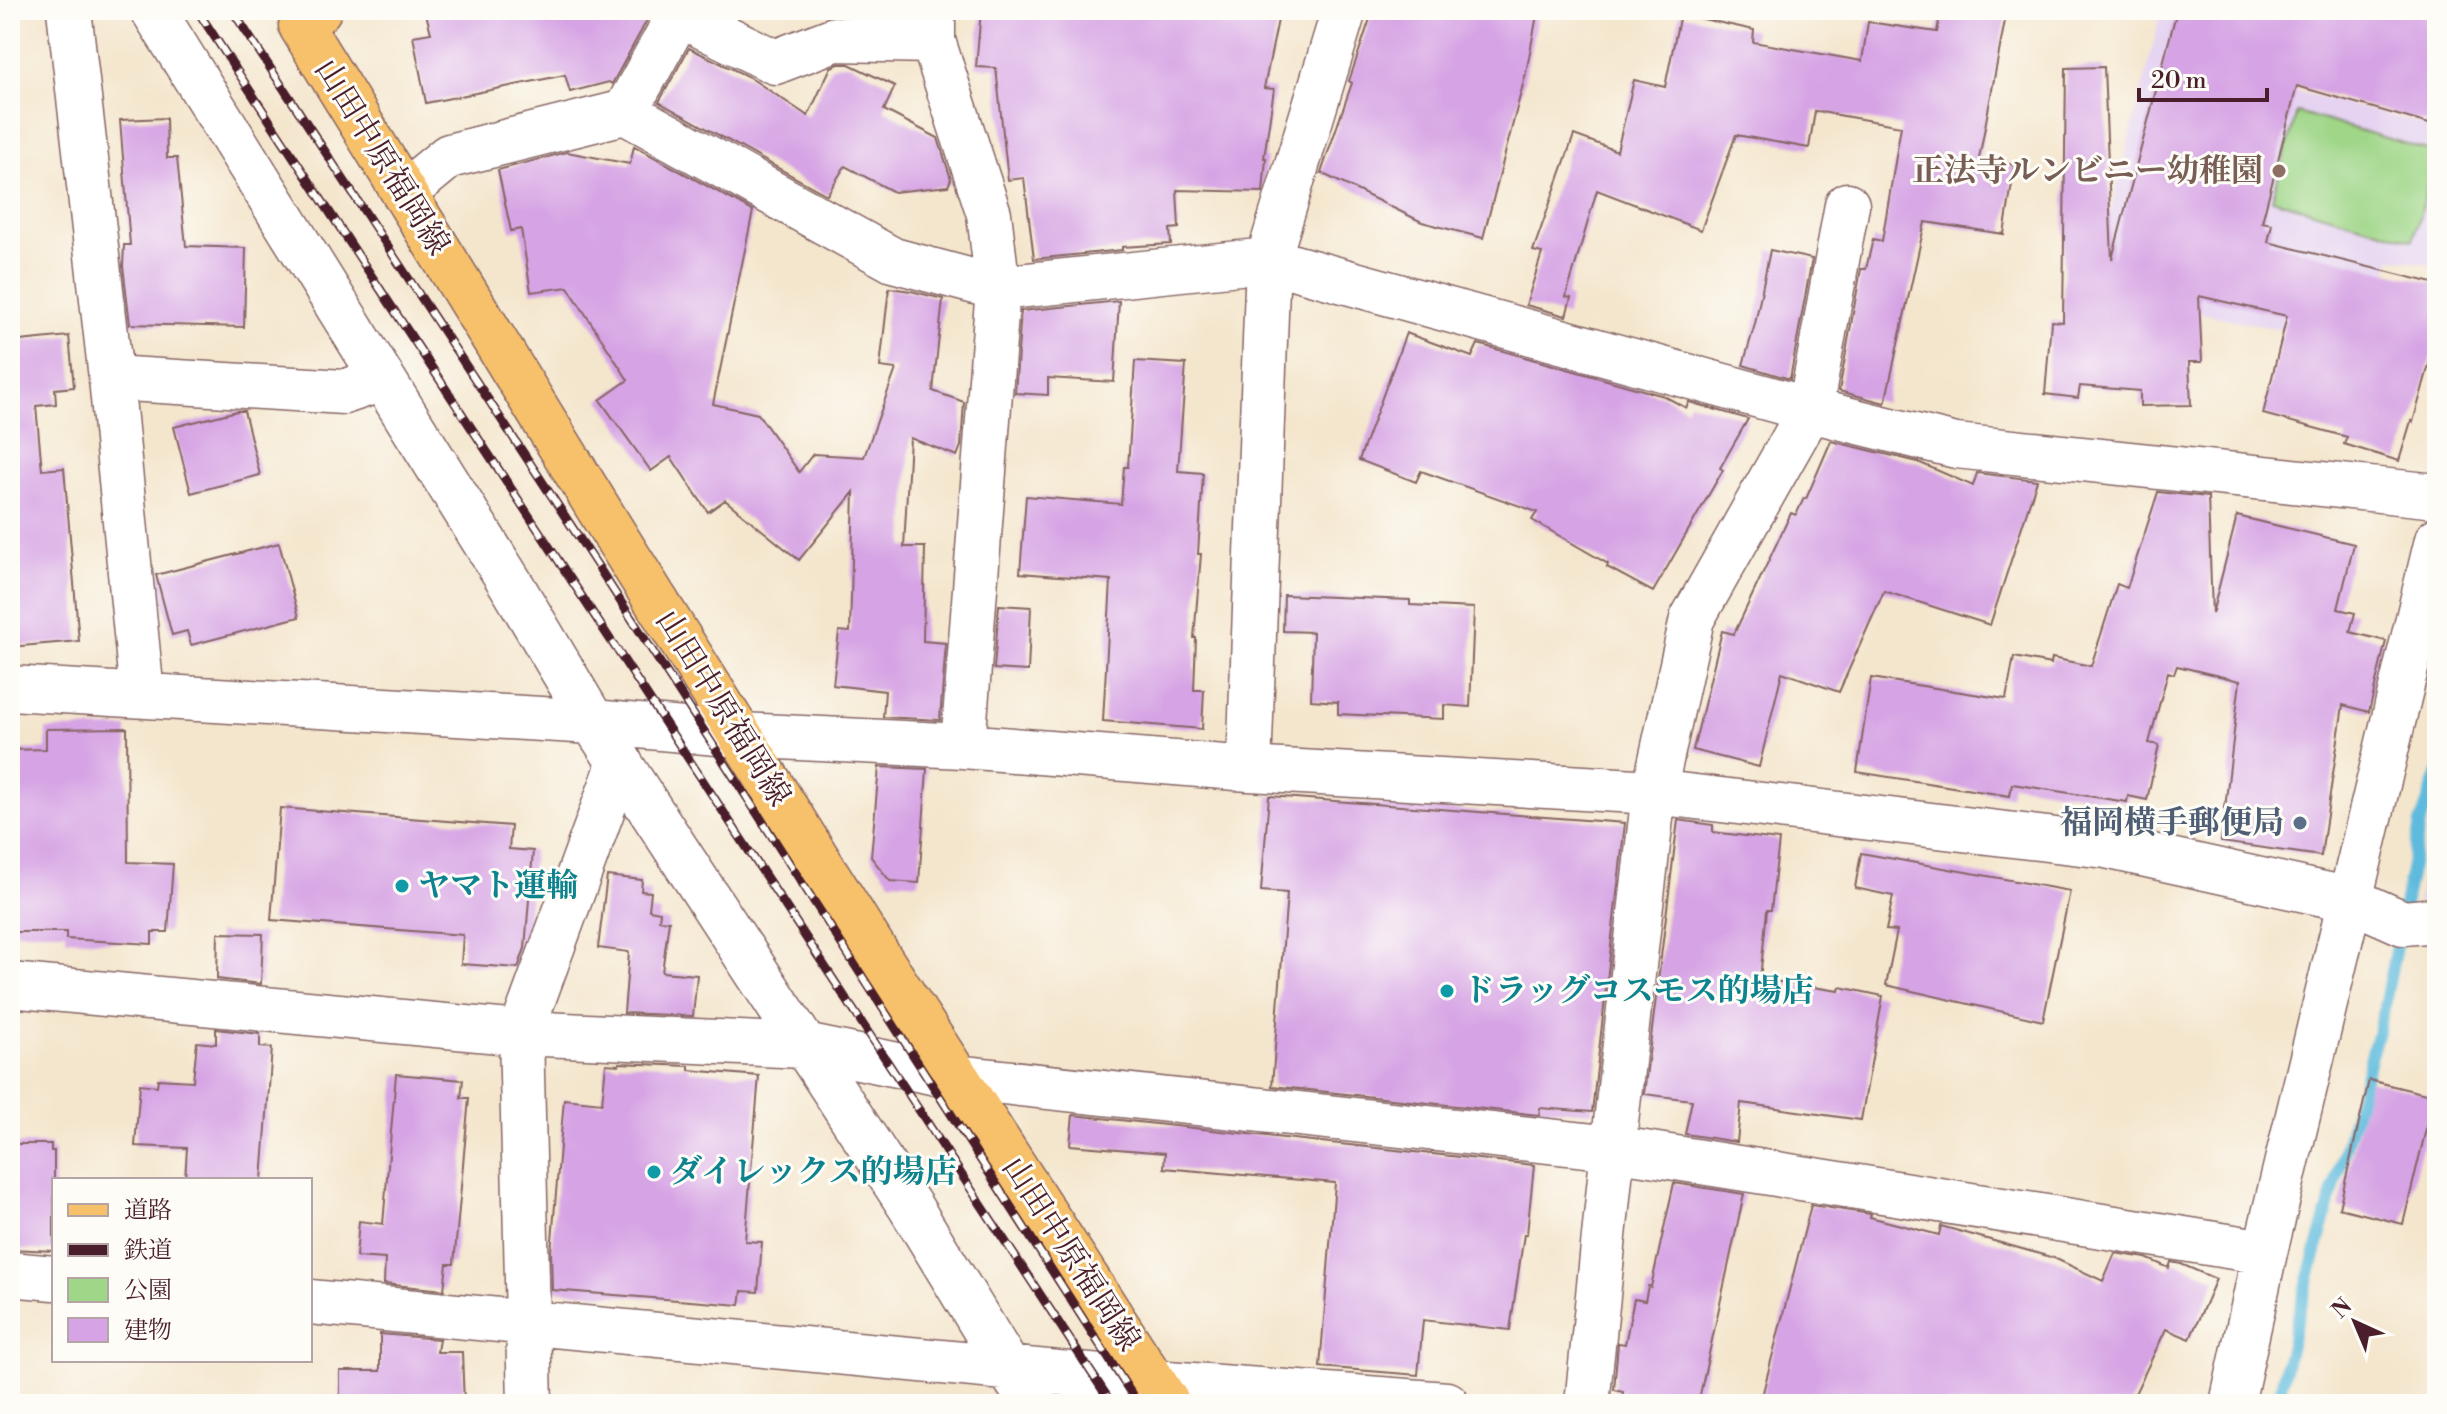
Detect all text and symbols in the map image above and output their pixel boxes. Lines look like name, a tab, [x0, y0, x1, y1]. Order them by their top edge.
street label: 山田中原福岡線	[306, 51, 458, 263]
scale bar	[2139, 52, 2267, 102]
text: 20 m	[2151, 66, 2207, 96]
place label: 正法寺ルンビニー幼稚園	[1912, 151, 2263, 191]
marker: 正法寺ルンビニー幼稚園	[2270, 162, 2288, 180]
street label: 山田中原福岡線	[647, 602, 799, 814]
place label: 福岡横手郵便局	[2060, 803, 2284, 843]
marker: 福岡横手郵便局	[2291, 814, 2309, 832]
place label: ヤマト運輸	[418, 866, 578, 906]
marker: ヤマト運輸	[393, 877, 411, 895]
place label: ドラッグコスモス的場店	[1463, 971, 1814, 1011]
marker: ドラッグコスモス的場店	[1438, 982, 1456, 1000]
street label: 山田中原福岡線	[993, 1149, 1149, 1359]
place label: ダイレックス的場店	[670, 1152, 957, 1192]
marker: ダイレックス的場店	[645, 1163, 663, 1181]
legend	[52, 1178, 312, 1362]
text: 道路	[124, 1196, 172, 1226]
text: 鉄道	[124, 1236, 172, 1266]
text: 公園	[124, 1276, 172, 1306]
north arrow	[2315, 1282, 2395, 1362]
text: N	[2327, 1293, 2358, 1324]
text: 建物	[124, 1316, 172, 1346]

